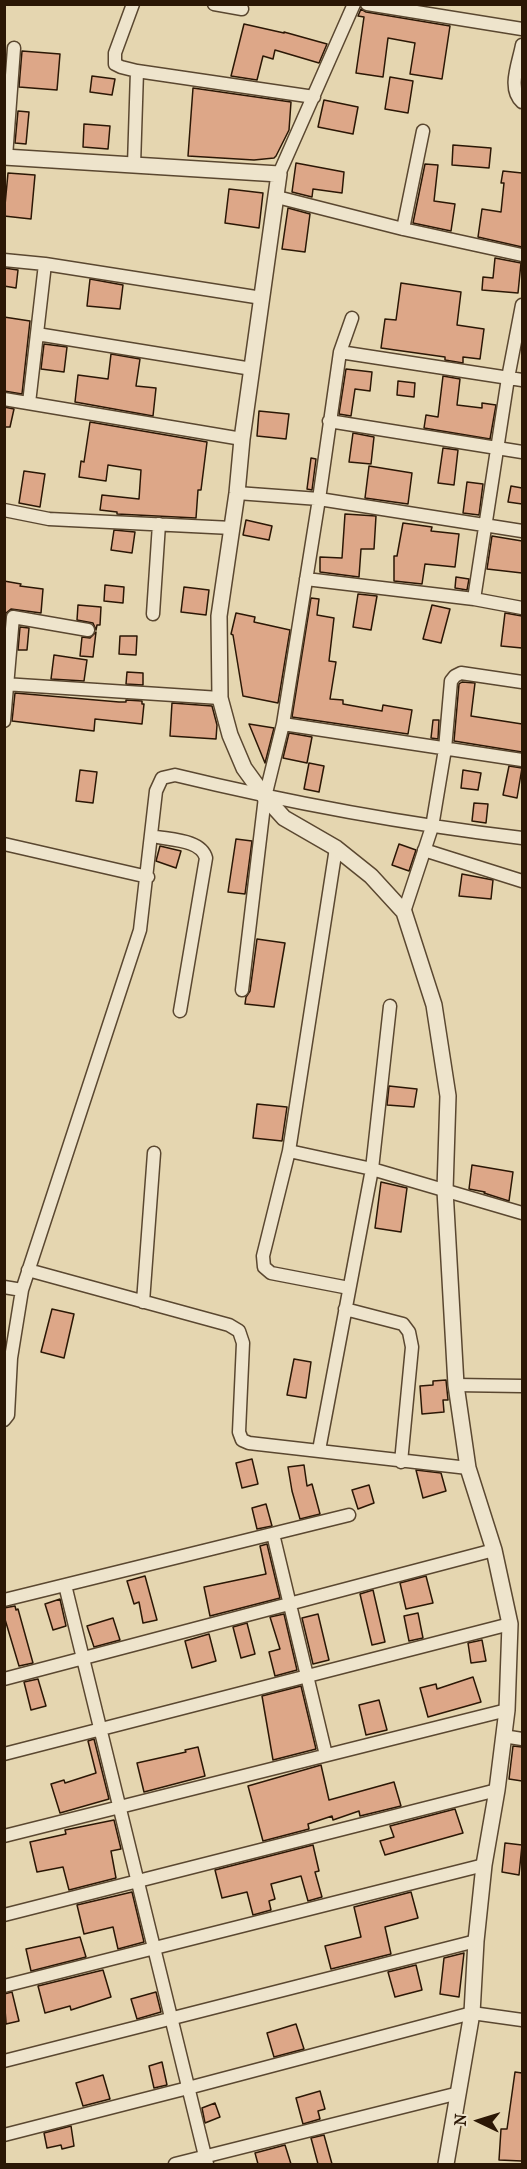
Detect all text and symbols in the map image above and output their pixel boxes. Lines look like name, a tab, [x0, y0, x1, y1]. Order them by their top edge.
north arrow	[449, 2091, 509, 2151]
text: N	[451, 2113, 470, 2126]

